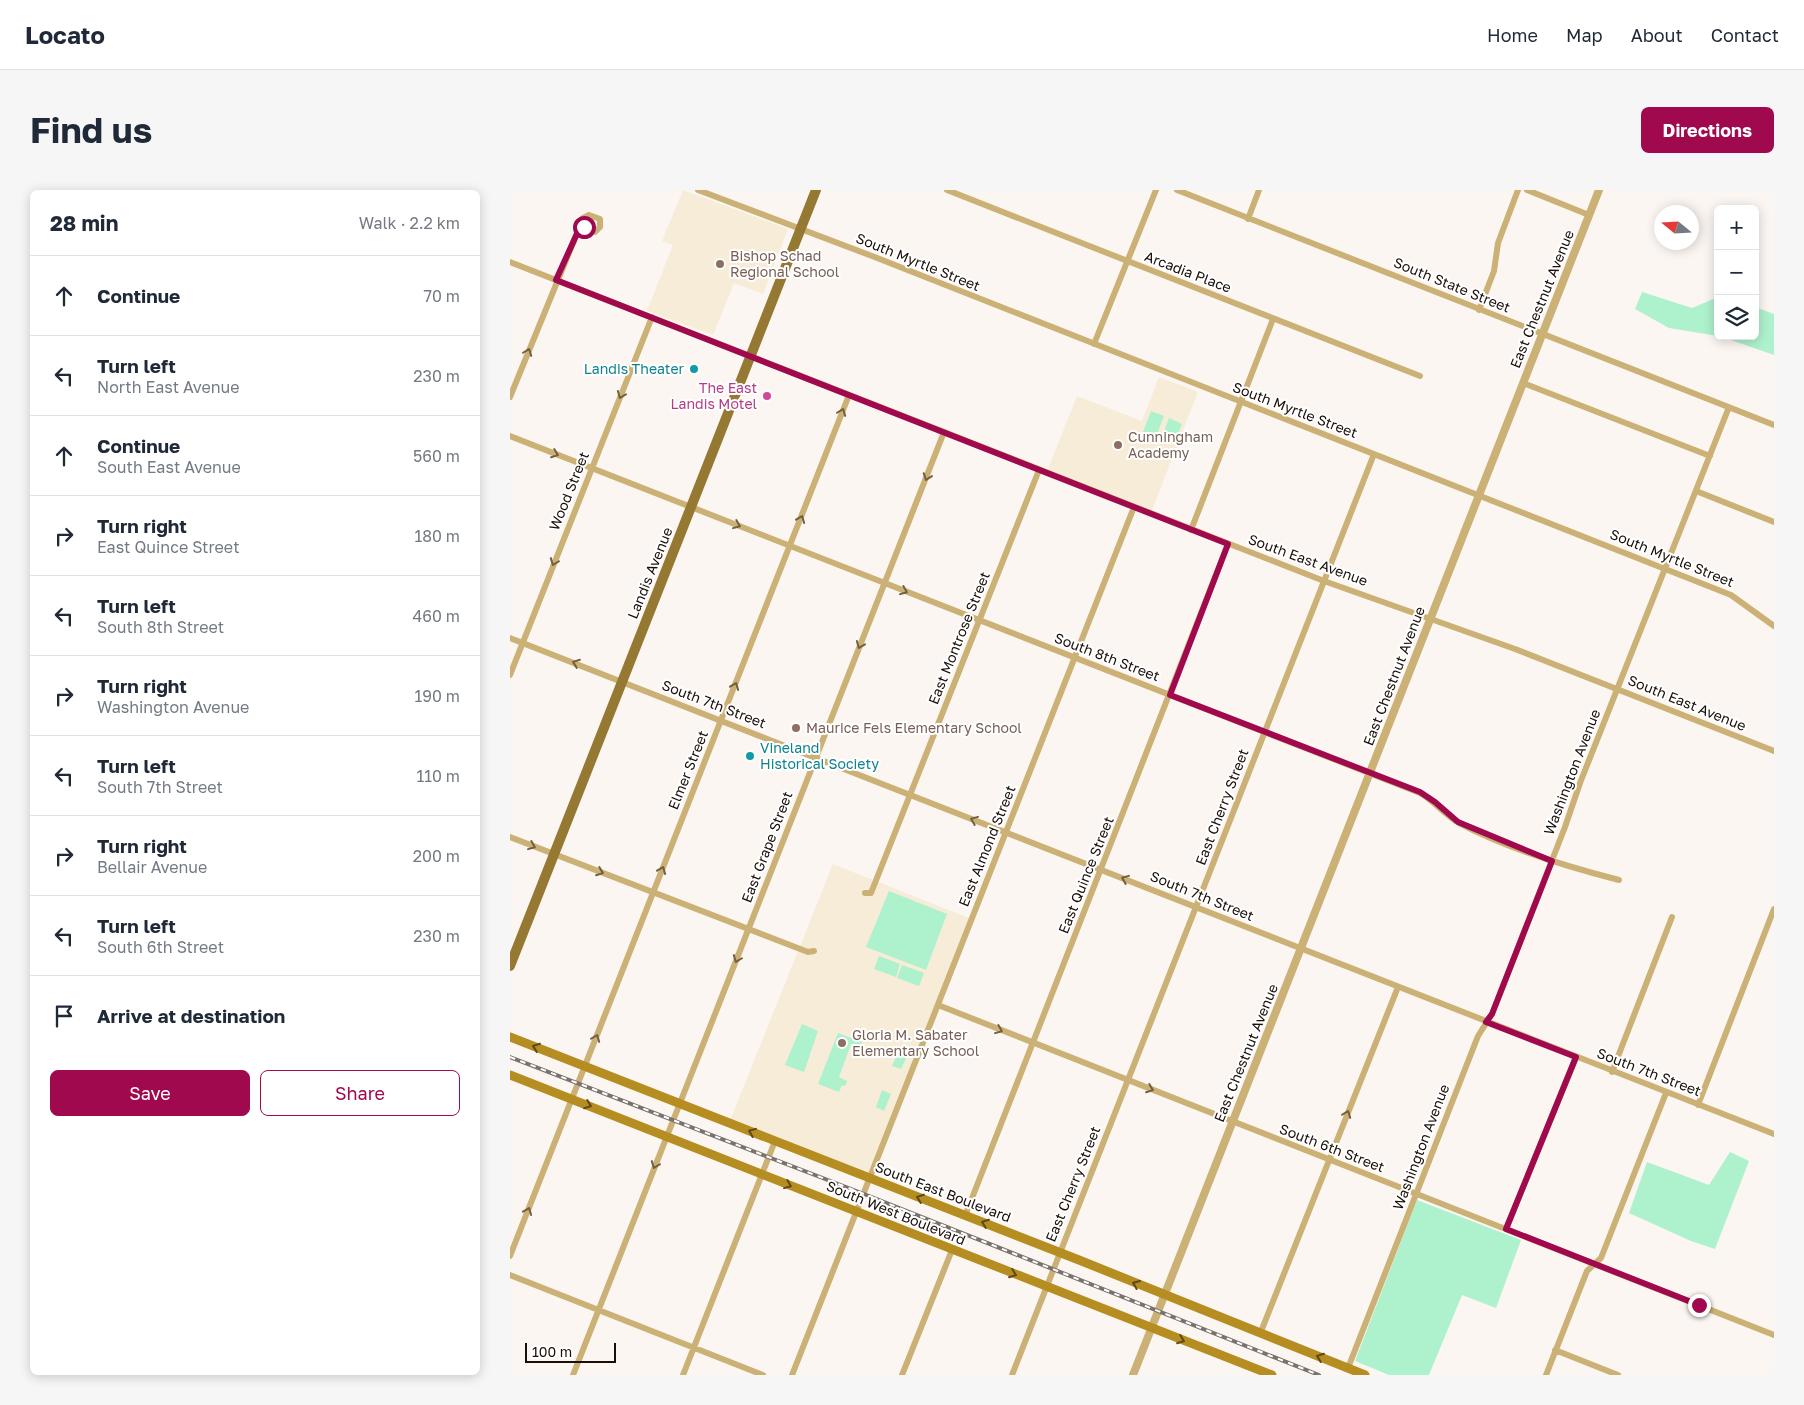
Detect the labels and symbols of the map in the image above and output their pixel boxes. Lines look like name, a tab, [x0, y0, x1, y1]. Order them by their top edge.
north arrow	[1654, 205, 1699, 250]
route start	[573, 216, 596, 239]
street label: East Chestnut Avenue	[1506, 227, 1577, 370]
street label: South Myrtle Street	[854, 229, 983, 294]
place label: Bishop Schad Regional School	[730, 247, 839, 280]
street label: Arcadia Place	[1143, 247, 1234, 296]
street label: South State Street	[1391, 253, 1513, 316]
marker: Bishop Schad Regional School	[714, 258, 726, 270]
one-way arrow	[522, 348, 532, 357]
place label: Landis Theater	[584, 360, 685, 377]
marker: Landis Theater	[688, 363, 700, 375]
street label: South Myrtle Street	[1230, 378, 1360, 441]
place label: The East Landis Motel	[670, 379, 757, 412]
one-way arrow	[616, 390, 627, 399]
marker: The East Landis Motel	[761, 390, 773, 402]
one-way arrow	[837, 409, 847, 417]
place label: Cunningham Academy	[1128, 428, 1213, 461]
marker: Cunningham Academy	[1112, 439, 1124, 451]
one-way arrow	[551, 448, 559, 458]
street label: Wood Street	[545, 449, 592, 533]
one-way arrow	[923, 473, 933, 481]
one-way arrow	[795, 515, 805, 524]
one-way arrow	[732, 519, 741, 529]
street label: Landis Avenue	[623, 525, 676, 621]
street label: South Myrtle Street	[1608, 525, 1737, 590]
street label: South East Avenue	[1246, 530, 1370, 589]
one-way arrow	[550, 557, 560, 566]
street label: East Montrose Street	[924, 569, 993, 707]
one-way arrow	[900, 585, 908, 595]
street label: East Chestnut Avenue	[1359, 604, 1428, 748]
street label: South 8th Street	[1052, 629, 1162, 684]
one-way arrow	[856, 640, 867, 649]
one-way arrow	[572, 659, 581, 670]
street label: South East Avenue	[1626, 671, 1749, 734]
street label: South 7th Street	[660, 676, 769, 731]
one-way arrow	[728, 682, 739, 691]
street label: Washington Avenue	[1540, 707, 1603, 837]
place label: Maurice Fels Elementary School	[806, 719, 1022, 736]
marker: Maurice Fels Elementary School	[790, 722, 802, 734]
street label: Elmer Street	[664, 728, 711, 812]
place label: Vineland Historical Society	[760, 739, 879, 772]
street label: East Cherry Street	[1192, 746, 1252, 867]
marker: Vineland Historical Society	[744, 750, 756, 762]
street label: East Almond Street	[954, 783, 1019, 909]
street label: East Grape Street	[738, 789, 796, 905]
street label: East Quince Street	[1054, 814, 1117, 936]
one-way arrow	[970, 815, 979, 826]
one-way arrow	[528, 840, 536, 850]
one-way arrow	[595, 866, 604, 876]
one-way arrow	[656, 866, 666, 875]
street label: South 7th Street	[1148, 867, 1256, 924]
one-way arrow	[1121, 875, 1130, 885]
one-way arrow	[733, 954, 743, 963]
street label: East Chestnut Avenue	[1210, 981, 1281, 1124]
one-way arrow	[994, 1023, 1003, 1034]
place label: Gloria M. Sabater Elementary School	[852, 1026, 979, 1059]
one-way arrow	[591, 1034, 601, 1042]
marker: Gloria M. Sabater Elementary School	[836, 1037, 848, 1049]
one-way arrow	[532, 1043, 541, 1053]
street label: South 7th Street	[1595, 1044, 1704, 1099]
street label: Washington Avenue	[1389, 1082, 1452, 1212]
one-way arrow	[1146, 1084, 1154, 1094]
one-way arrow	[583, 1099, 592, 1110]
one-way arrow	[1341, 1110, 1352, 1119]
street label: South 6th Street	[1277, 1120, 1387, 1175]
street label: East Cherry Street	[1042, 1124, 1103, 1244]
one-way arrow	[748, 1128, 757, 1139]
street label: South East Boulevard	[873, 1158, 1013, 1225]
one-way arrow	[651, 1161, 661, 1169]
street label: South West Boulevard	[824, 1177, 968, 1248]
one-way arrow	[783, 1178, 792, 1189]
one-way arrow	[916, 1194, 924, 1204]
one-way arrow	[522, 1207, 532, 1216]
one-way arrow	[981, 1219, 990, 1230]
one-way arrow	[1008, 1268, 1017, 1278]
one-way arrow	[1132, 1279, 1141, 1290]
route end	[1688, 1294, 1711, 1317]
one-way arrow	[1176, 1333, 1185, 1344]
scale bar	[525, 1340, 616, 1363]
one-way arrow	[1316, 1352, 1324, 1362]

